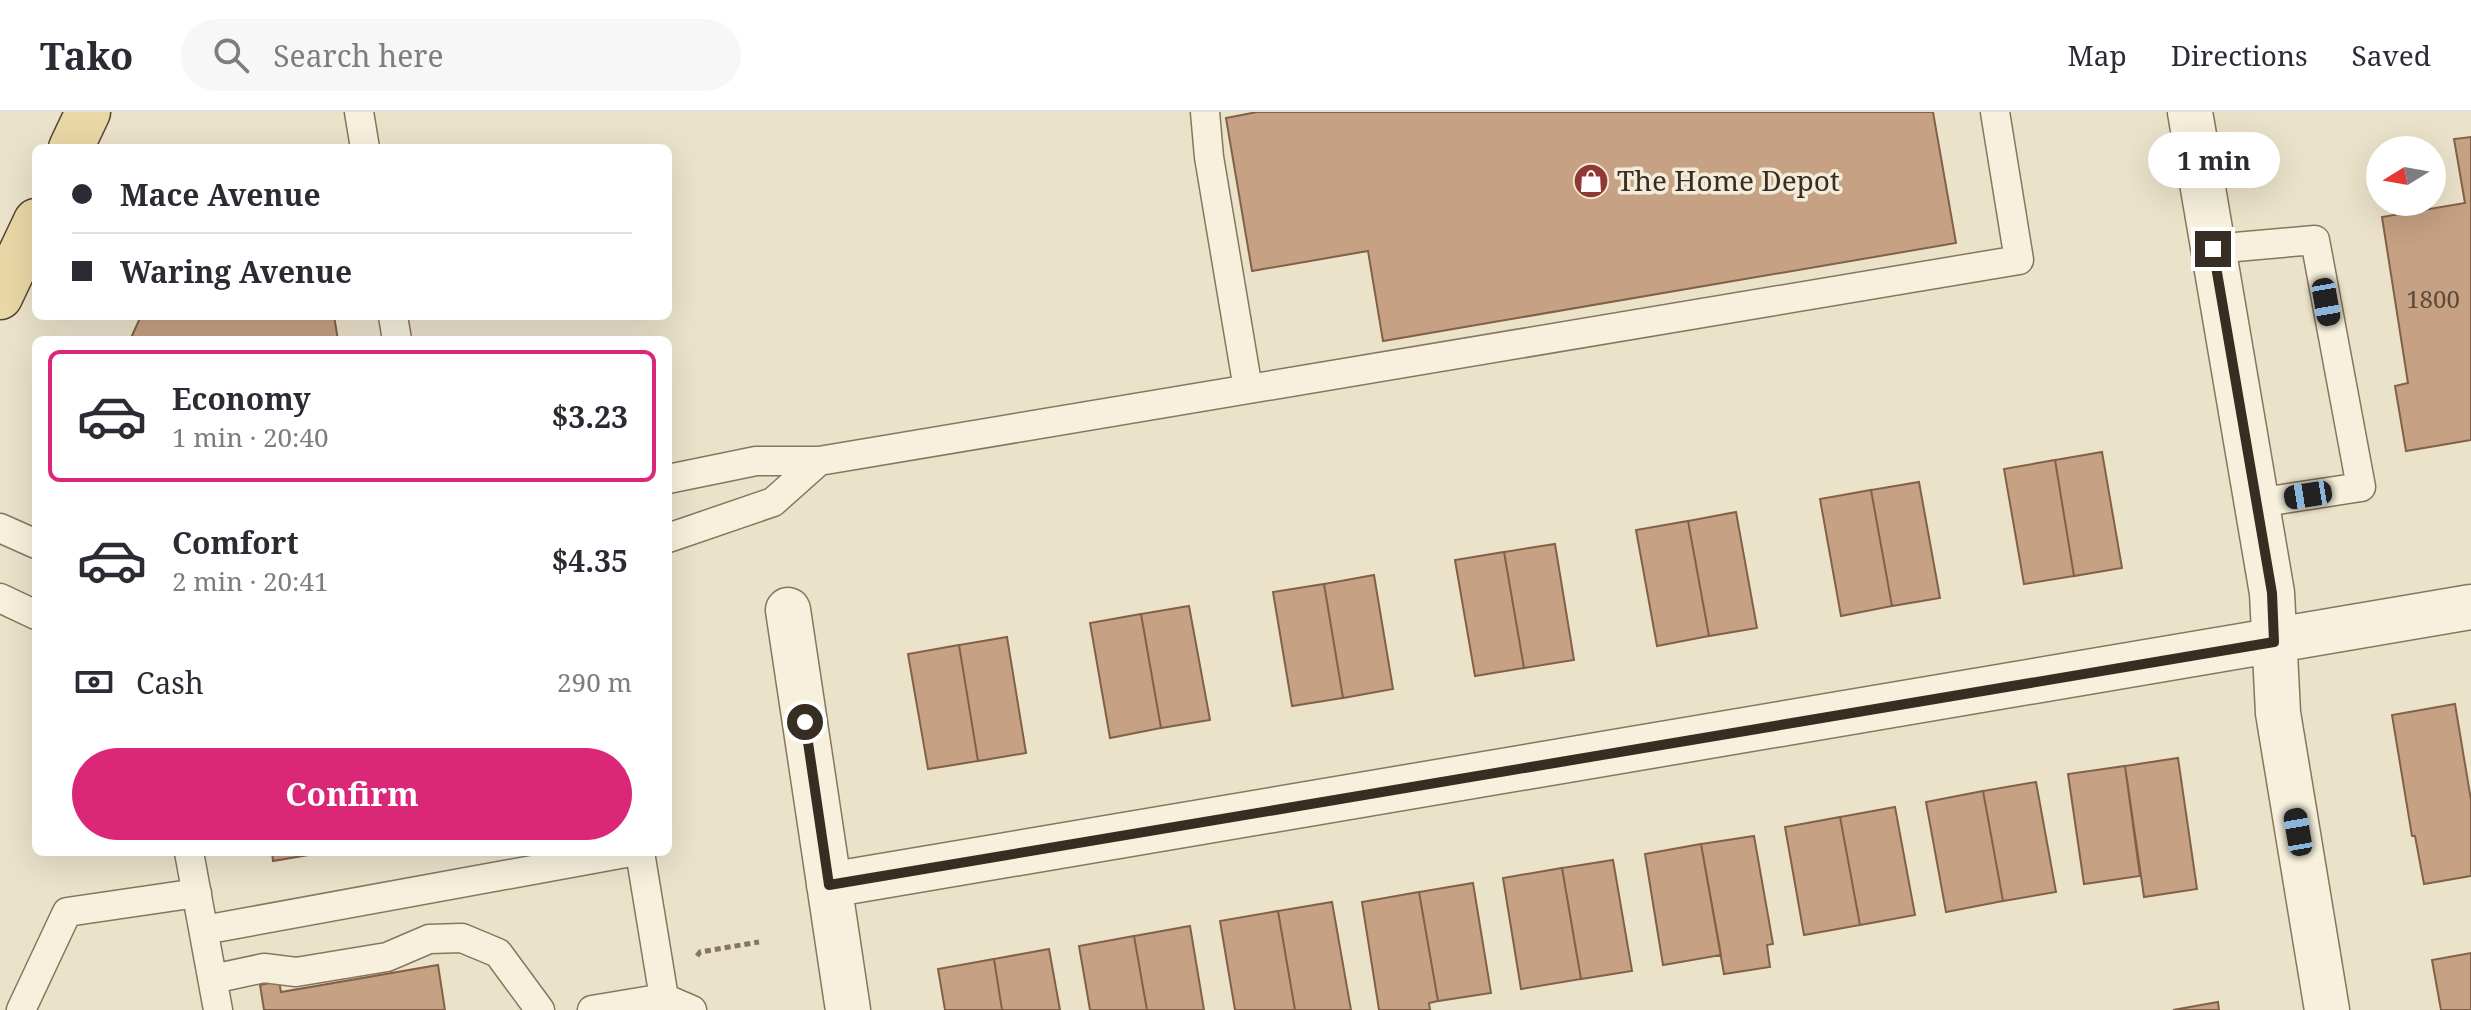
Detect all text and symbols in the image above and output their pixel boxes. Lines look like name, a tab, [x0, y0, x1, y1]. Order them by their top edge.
search box	[181, 19, 741, 91]
text: Tako	[40, 29, 133, 81]
icon: search	[209, 33, 253, 77]
text: Search here	[273, 35, 444, 76]
text: Map	[2067, 36, 2127, 74]
text: Directions	[2171, 36, 2308, 74]
text: Saved	[2352, 36, 2431, 74]
callout: 1 min	[2147, 133, 2279, 189]
north arrow	[2366, 136, 2446, 216]
map controls	[2366, 136, 2446, 216]
text: 1 min	[2177, 142, 2251, 178]
place label: The Home Depot	[1617, 161, 1840, 199]
shop icon: The Home Depot	[1572, 162, 1610, 200]
text: Mace Avenue	[120, 174, 321, 215]
route end	[2195, 231, 2231, 267]
text: Waring Avenue	[120, 251, 352, 292]
car	[2310, 276, 2342, 328]
house number: 1800	[2406, 282, 2460, 315]
text: Economy	[172, 378, 311, 419]
icon: car	[76, 380, 148, 452]
text: $3.23	[551, 396, 628, 437]
text: 1 min · 20:40	[172, 419, 329, 455]
car	[2282, 479, 2334, 511]
text: Comfort	[172, 522, 299, 563]
icon: car	[76, 524, 148, 596]
text: $4.35	[551, 540, 628, 581]
text: 2 min · 20:41	[172, 563, 329, 599]
icon: cash	[72, 660, 116, 704]
text: Cash	[136, 662, 204, 703]
text: 290 m	[557, 664, 632, 700]
route start	[787, 704, 823, 740]
button: Confirm	[72, 748, 632, 840]
car	[2282, 806, 2314, 858]

